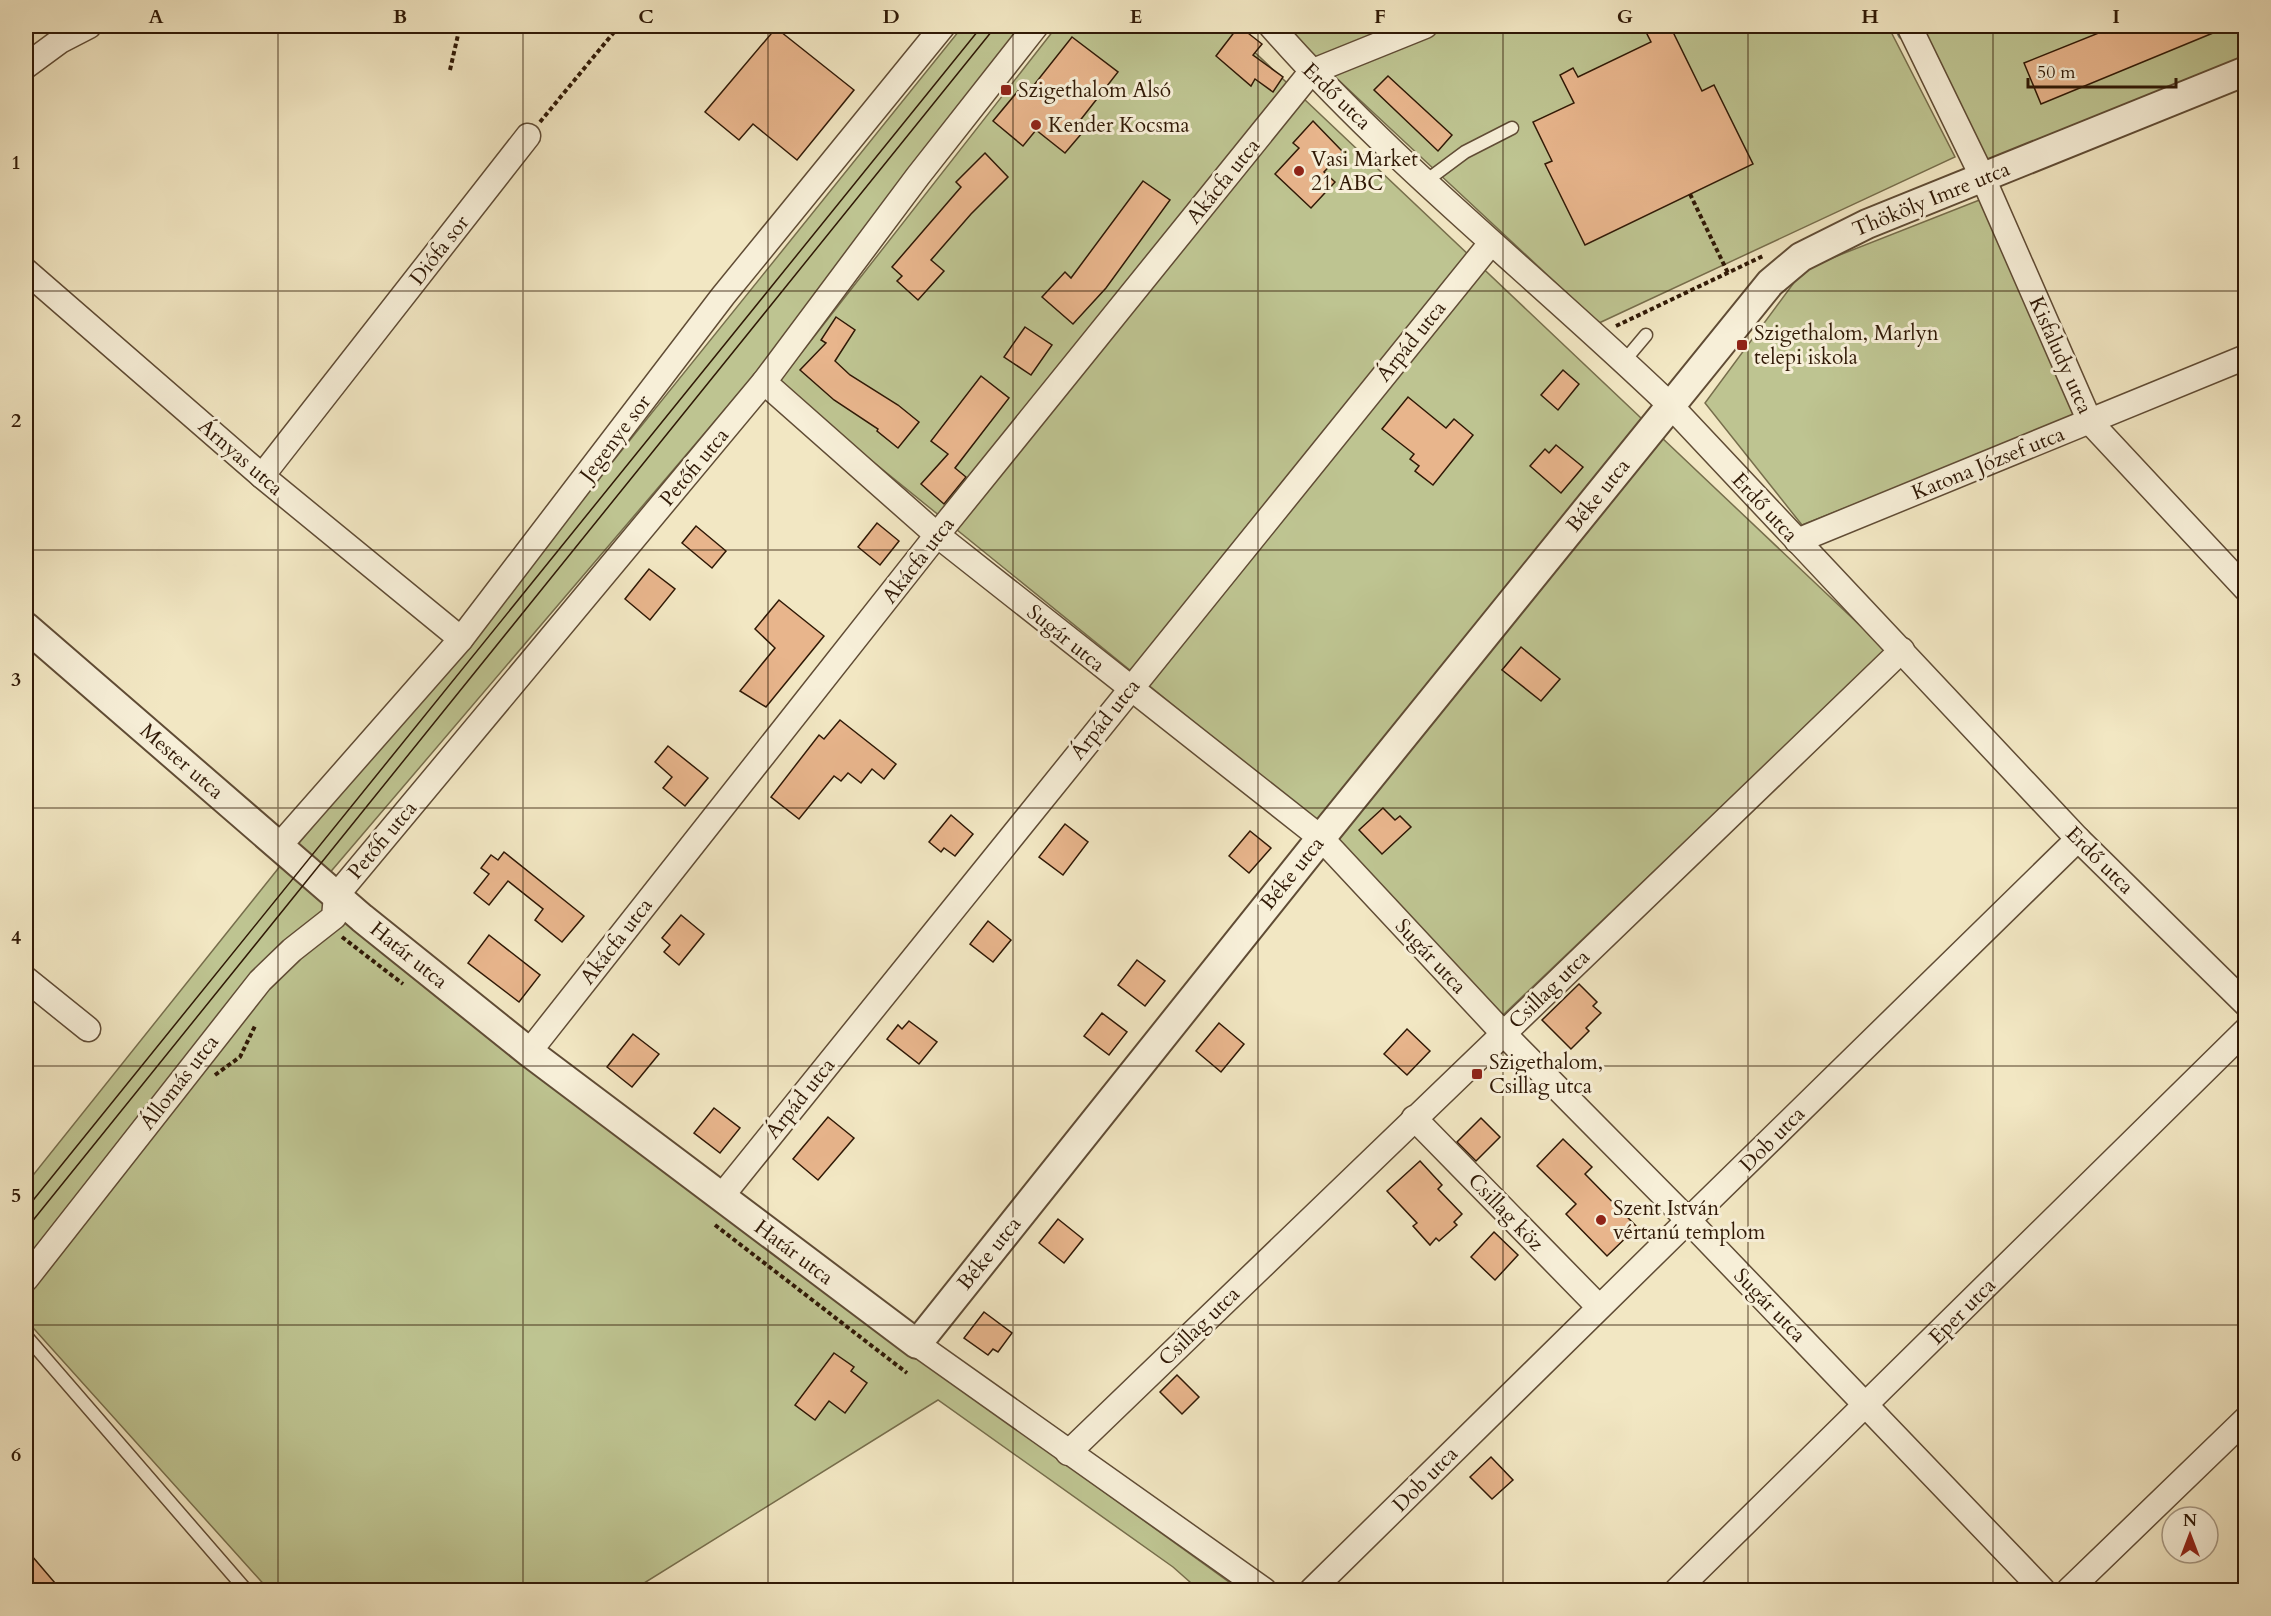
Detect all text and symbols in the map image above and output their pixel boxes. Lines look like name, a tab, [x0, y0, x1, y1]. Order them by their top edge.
text: A	[148, 3, 164, 30]
text: B	[393, 3, 407, 30]
text: C	[638, 3, 654, 30]
text: D	[882, 3, 900, 30]
text: E	[1130, 3, 1142, 30]
text: F	[1374, 3, 1386, 30]
text: G	[1617, 3, 1633, 30]
text: H	[1861, 3, 1879, 30]
text: I	[2112, 3, 2120, 30]
scale bar	[2028, 51, 2176, 89]
street label: Erdő utca	[1296, 56, 1378, 137]
text: 50 m	[2037, 60, 2076, 85]
place label: Szigethalom Alsó	[1018, 76, 1171, 105]
marker: Szigethalom Alsó	[999, 83, 1013, 97]
place label: Kender Kocsma	[1048, 111, 1190, 140]
marker: Kender Kocsma	[1029, 118, 1043, 132]
street label: Akácfa utca	[1180, 132, 1267, 230]
place label: Vasi Market 21 ABC	[1311, 145, 1418, 198]
text: 1	[11, 149, 21, 176]
street label: Thököly Imre utca	[1848, 155, 2014, 244]
marker: Vasi Market 21 ABC	[1292, 164, 1306, 178]
street label: Diófa sor	[403, 209, 476, 291]
street label: Kisfaludy utca	[2022, 292, 2099, 418]
street label: Árpád utca	[1370, 295, 1453, 388]
place label: Szigethalom, Marlyn telepi iskola	[1754, 319, 1939, 372]
marker: Szigethalom, Marlyn telepi iskola	[1735, 338, 1749, 352]
street label: Jegenye sor	[571, 389, 658, 490]
text: 2	[11, 407, 21, 434]
street label: Árnyas utca	[192, 412, 290, 502]
street label: Katona József utca	[1907, 420, 2069, 507]
street label: Petőfi utca	[653, 422, 736, 513]
street label: Béke utca	[1560, 452, 1637, 538]
street label: Erdő utca	[1725, 466, 1804, 549]
street label: Akácfa utca	[875, 511, 961, 610]
street label: Sugár utca	[1020, 598, 1111, 679]
text: 3	[11, 666, 21, 693]
street label: Árpád utca	[1064, 673, 1147, 766]
street label: Mester utca	[133, 717, 230, 806]
street label: Petőfi utca	[341, 795, 424, 886]
street label: Erdő utca	[2059, 820, 2140, 901]
street label: Béke utca	[1254, 830, 1331, 916]
street label: Akácfa utca	[573, 892, 659, 991]
street label: Sugár utca	[1388, 912, 1473, 1000]
street label: Határ utca	[364, 915, 454, 996]
text: 4	[11, 924, 21, 951]
street label: Csillag utca	[1502, 943, 1596, 1036]
street label: Állomás utca	[133, 1029, 226, 1136]
place label: Szigethalom, Csillag utca	[1489, 1048, 1603, 1101]
street label: Árpád utca	[759, 1052, 842, 1145]
marker: Szigethalom, Csillag utca	[1470, 1067, 1484, 1081]
street label: Dob utca	[1733, 1100, 1812, 1179]
street label: Csillag köz	[1461, 1167, 1551, 1258]
text: 5	[11, 1182, 21, 1209]
place label: Szent István vértanú templom	[1613, 1194, 1765, 1247]
street label: Béke utca	[951, 1210, 1028, 1296]
street label: Határ utca	[748, 1213, 839, 1292]
marker: Szent István vértanú templom	[1594, 1213, 1608, 1227]
street label: Sugár utca	[1727, 1262, 1812, 1349]
street label: Eper utca	[1922, 1271, 2002, 1351]
street label: Csillag utca	[1152, 1280, 1246, 1373]
street label: Dob utca	[1386, 1440, 1465, 1519]
text: 6	[11, 1441, 21, 1468]
north arrow	[2160, 1505, 2220, 1565]
text: N	[2183, 1510, 2197, 1532]

